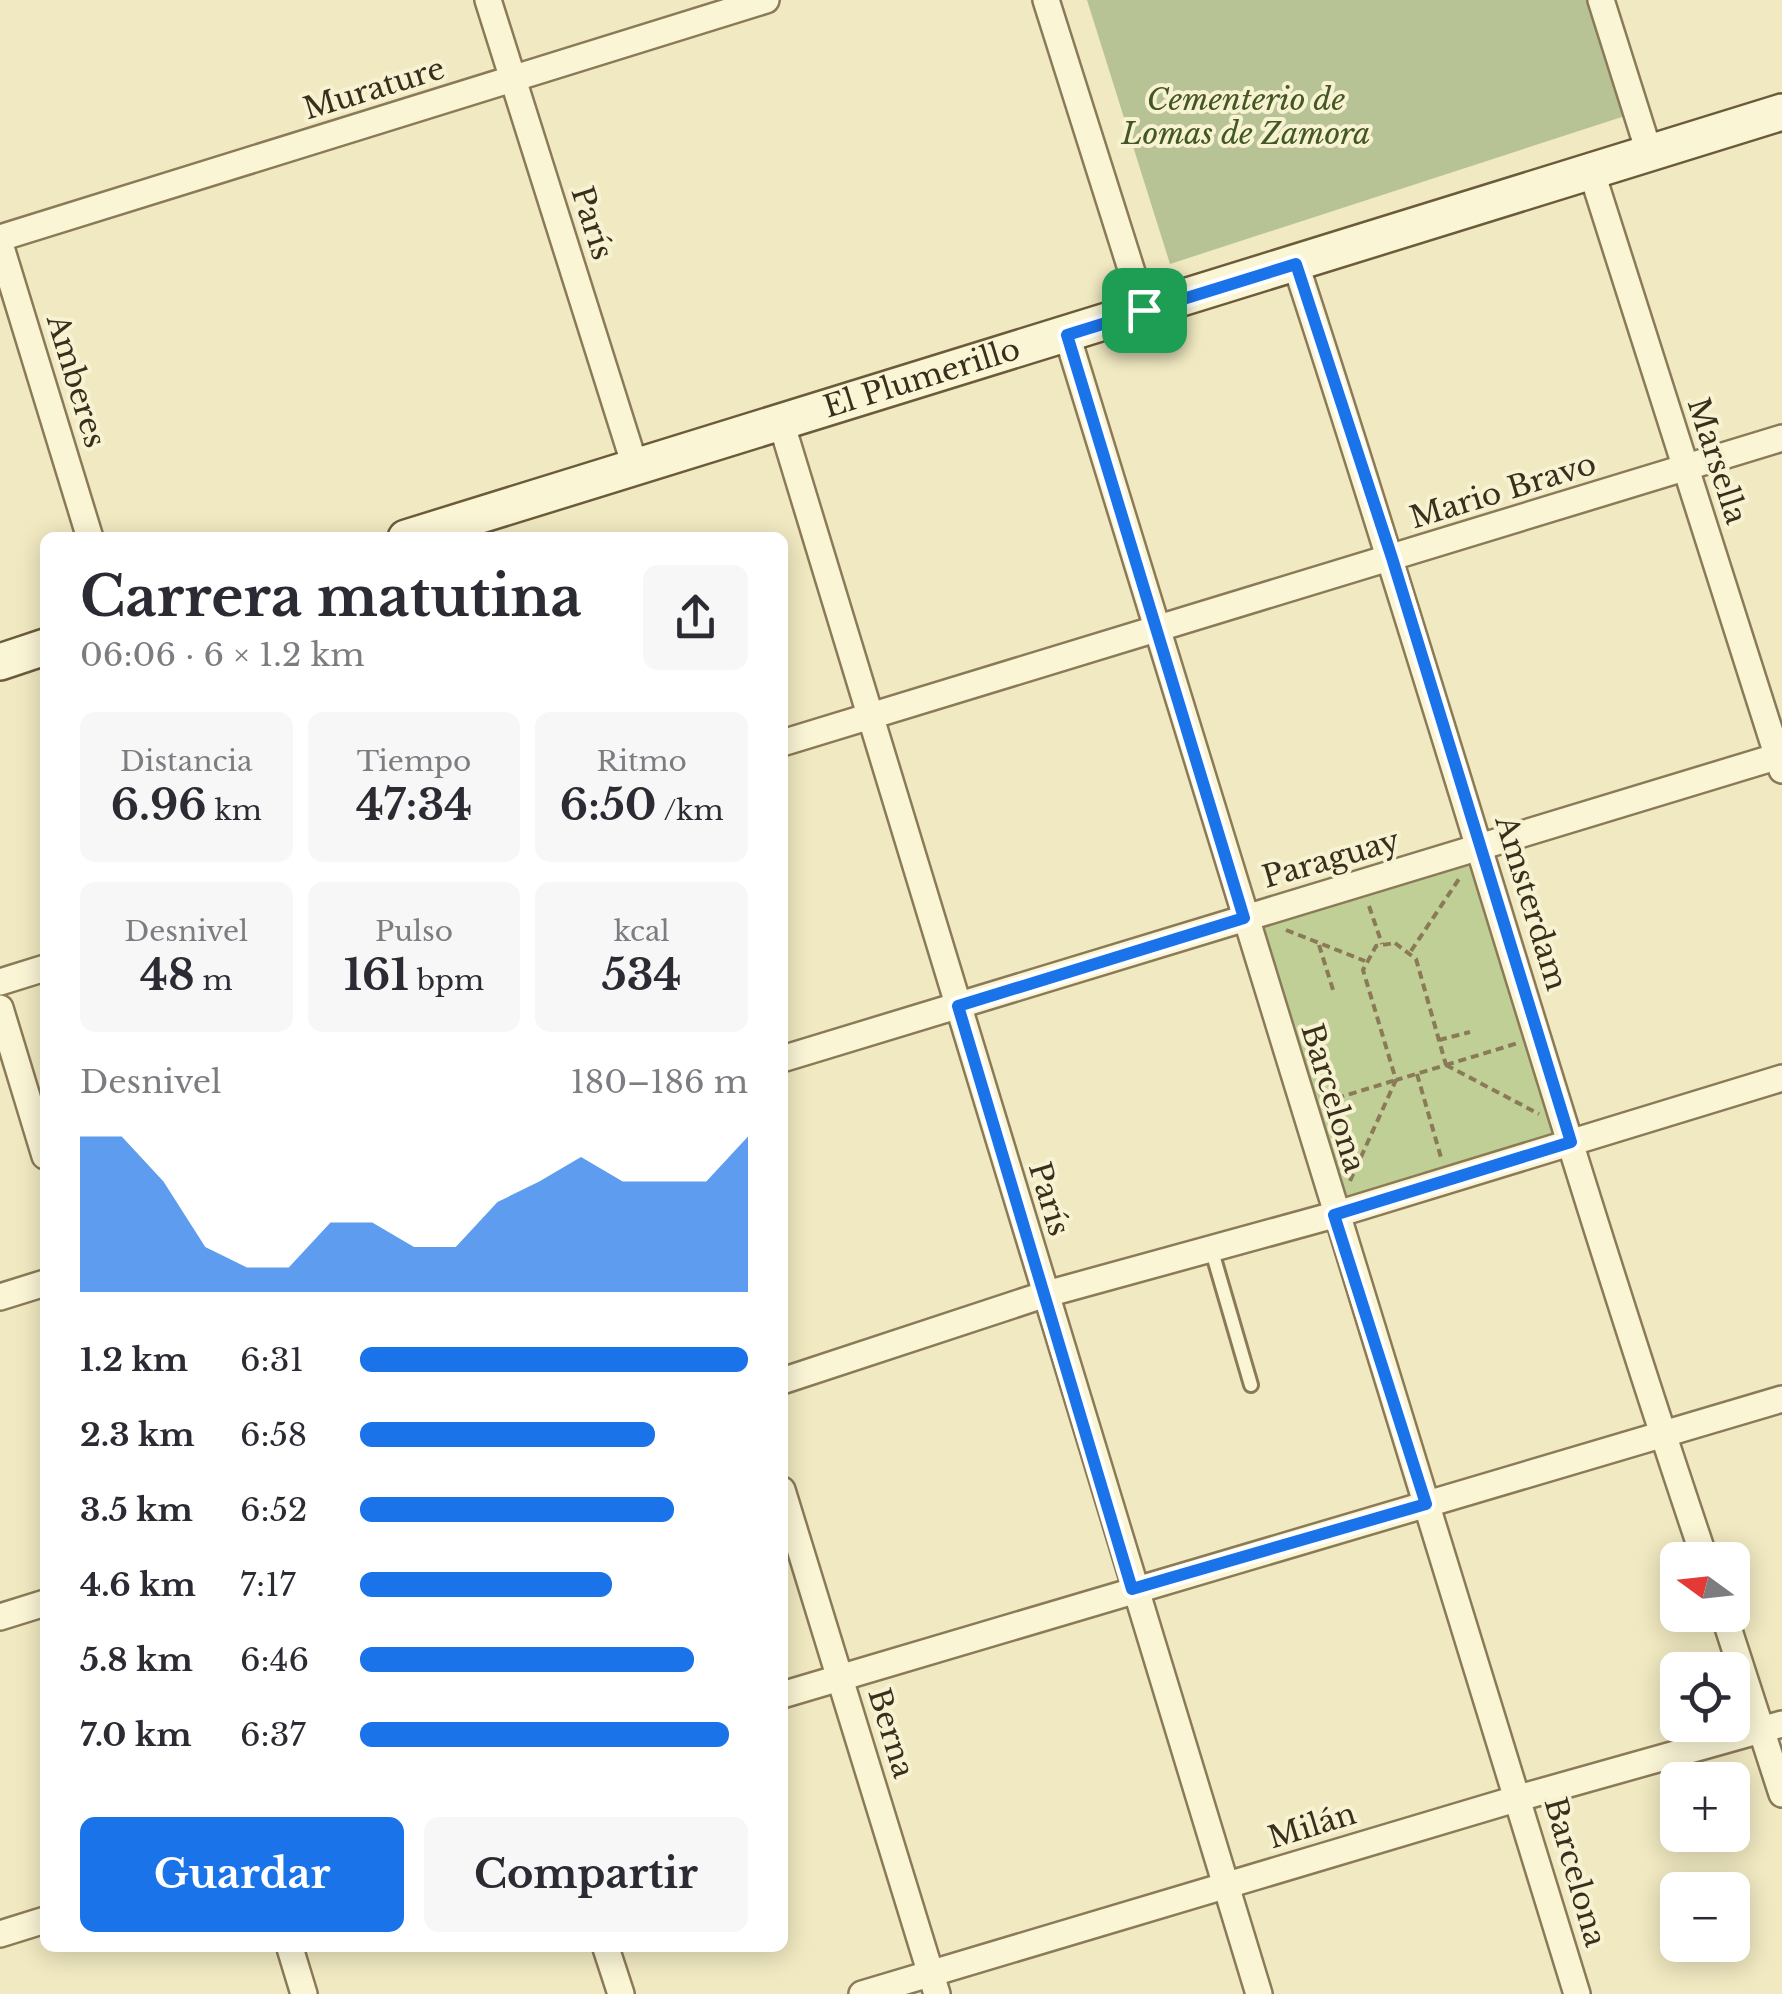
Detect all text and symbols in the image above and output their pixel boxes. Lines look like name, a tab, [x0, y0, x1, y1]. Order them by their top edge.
street label: Murature	[299, 50, 449, 128]
park label: Cementerio de Lomas de Zamora	[1121, 81, 1370, 152]
street label: París	[563, 181, 622, 264]
pin	[1102, 268, 1187, 353]
icon: arrive	[1117, 283, 1172, 338]
street label: Amberes	[38, 309, 114, 452]
street label: El Plumerillo	[819, 330, 1024, 426]
street label: Marsella	[1680, 393, 1755, 529]
street label: Mario Bravo	[1405, 445, 1600, 536]
text: Carrera matutina	[80, 563, 582, 631]
button: share	[643, 565, 748, 670]
text: 06:06 · 6 × 1.2 km	[80, 635, 365, 675]
text: Distancia	[120, 744, 253, 779]
text: Tiempo	[357, 744, 471, 779]
text: Ritmo	[596, 744, 687, 779]
text: 6.96	[111, 779, 207, 831]
text: 47:34	[356, 779, 472, 831]
text: 6:50	[560, 779, 657, 831]
text: km	[207, 793, 262, 828]
text: /km	[657, 793, 724, 828]
street label: Amsterdam	[1487, 810, 1576, 995]
street label: Paraguay	[1258, 821, 1404, 896]
text: Desnivel	[124, 914, 248, 949]
text: Pulso	[375, 914, 453, 949]
text: kcal	[614, 914, 670, 949]
text: 48	[140, 949, 195, 1001]
text: 161	[344, 949, 409, 1001]
text: 534	[602, 949, 681, 1001]
text: m	[195, 963, 233, 998]
text: bpm	[409, 963, 484, 998]
street label: Barcelona	[1293, 1019, 1374, 1177]
text: Desnivel	[80, 1062, 222, 1102]
text: 180–186 m	[571, 1062, 748, 1102]
street label: París	[1021, 1158, 1078, 1240]
text: 1.2 km	[80, 1340, 188, 1380]
text: 6:31	[240, 1340, 304, 1380]
text: 2.3 km	[80, 1415, 195, 1455]
text: 6:58	[240, 1415, 307, 1455]
text: 3.5 km	[80, 1490, 193, 1530]
text: 6:52	[240, 1490, 308, 1530]
north arrow	[1660, 1542, 1750, 1632]
map controls	[1660, 1542, 1750, 1962]
text: 4.6 km	[80, 1565, 196, 1605]
text: 7:17	[240, 1565, 296, 1605]
text: 5.8 km	[80, 1640, 193, 1680]
text: 6:46	[240, 1640, 309, 1680]
button: locate	[1660, 1652, 1750, 1742]
street label: Berna	[860, 1684, 923, 1783]
text: 7.0 km	[80, 1715, 192, 1755]
text: 6:37	[240, 1715, 305, 1755]
button: +	[1660, 1762, 1750, 1852]
street label: Barcelona	[1537, 1793, 1615, 1951]
street label: Milán	[1263, 1795, 1360, 1856]
button: Guardar	[80, 1817, 404, 1932]
button: Compartir	[424, 1817, 748, 1932]
button: −	[1660, 1872, 1750, 1962]

